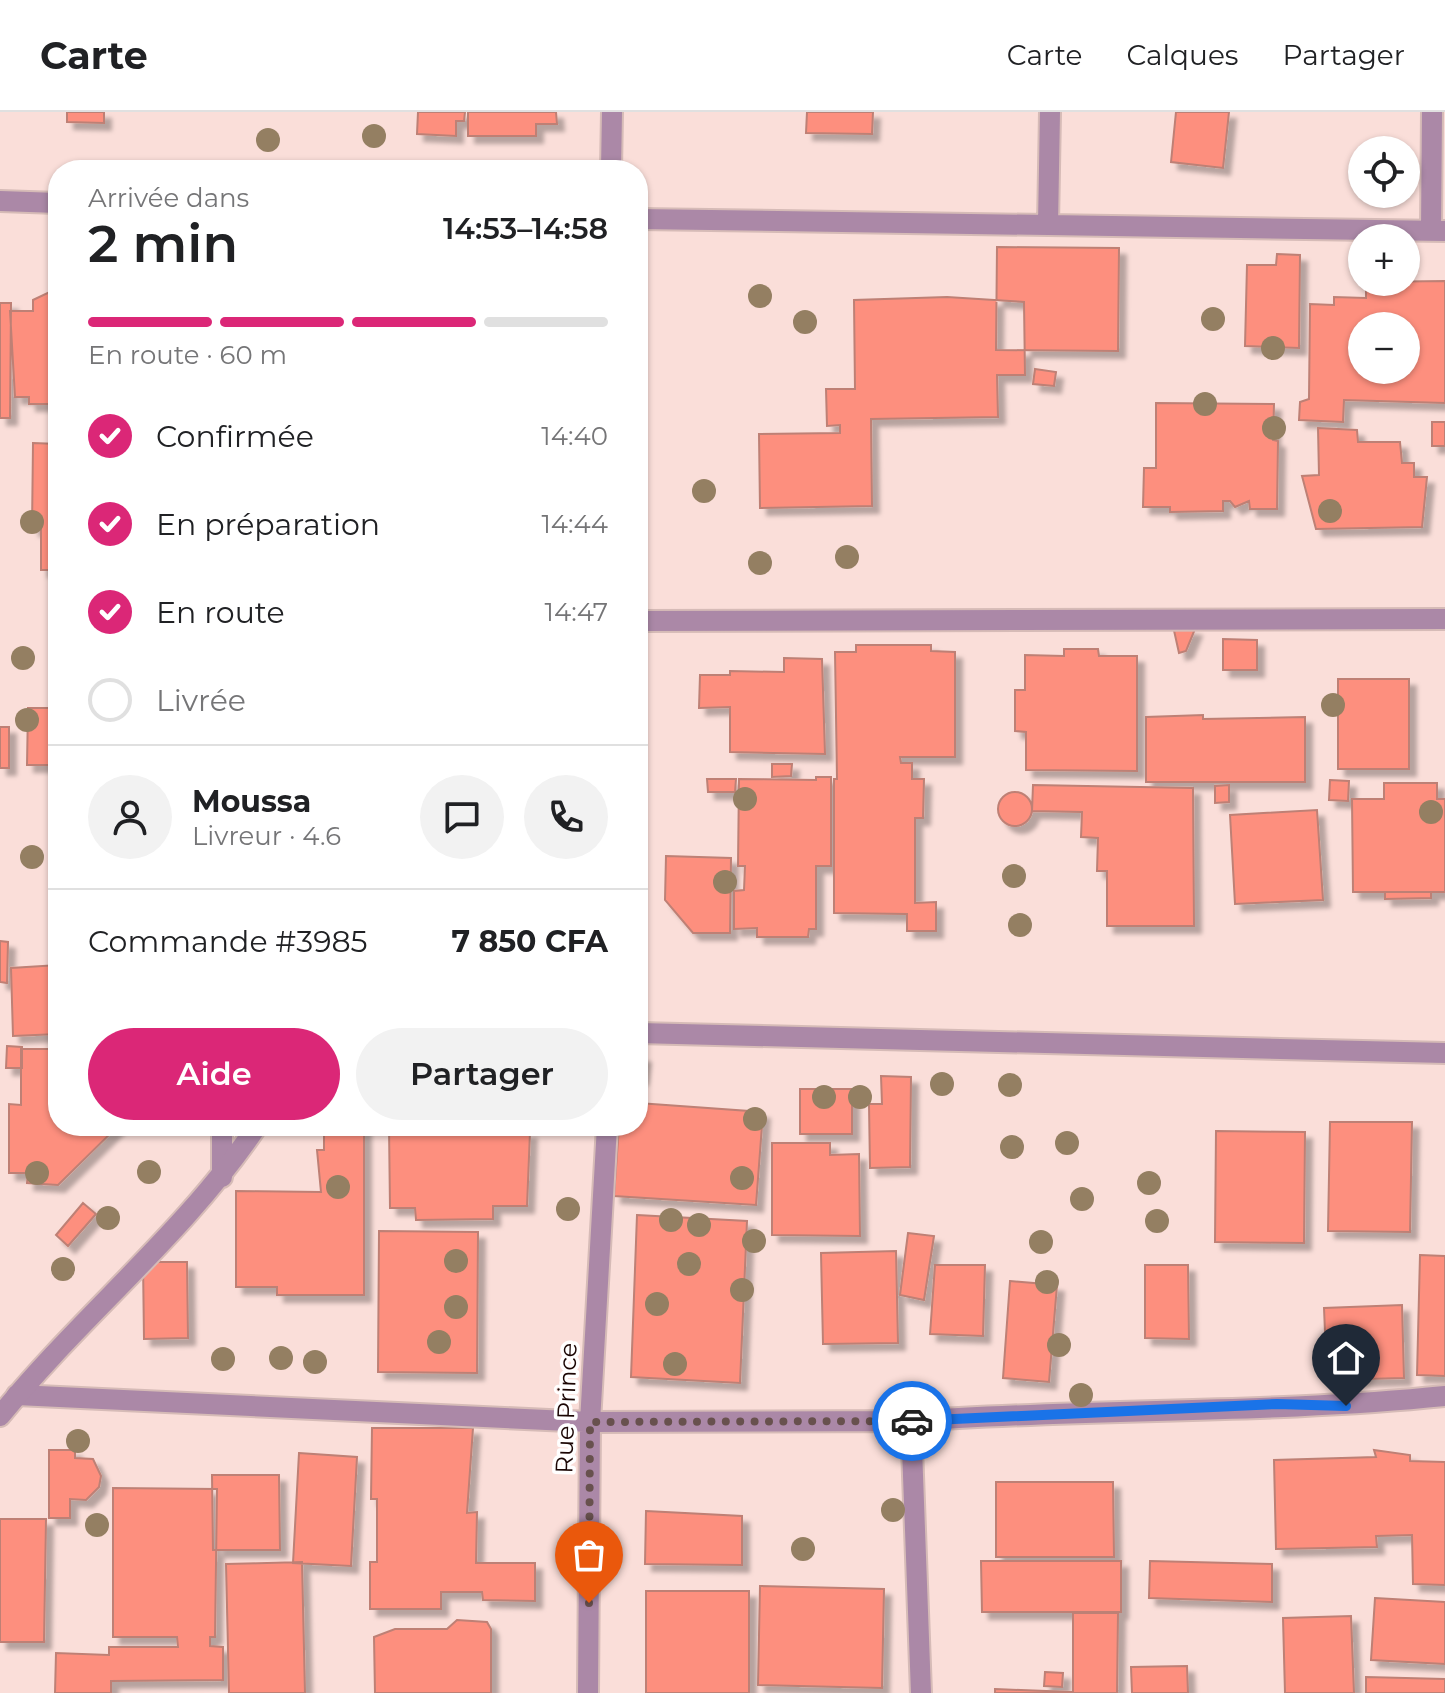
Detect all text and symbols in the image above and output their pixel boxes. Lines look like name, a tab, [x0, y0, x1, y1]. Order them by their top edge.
text: Carte	[40, 32, 148, 79]
text: Carte	[1007, 38, 1082, 72]
text: Calques	[1126, 38, 1238, 72]
text: Partager	[1282, 38, 1405, 72]
map controls	[1348, 136, 1420, 384]
button: locate	[1348, 136, 1420, 208]
text: Arrivée dans	[88, 182, 249, 214]
text: 14:53–14:58	[443, 210, 608, 247]
text: 2 min	[88, 212, 238, 275]
button: +	[1348, 224, 1420, 296]
button: −	[1348, 312, 1420, 384]
text: En route · 60 m	[88, 339, 287, 371]
icon: check	[88, 414, 132, 458]
text: Confirmée	[156, 418, 314, 455]
text: 14:40	[541, 420, 608, 452]
icon: check	[88, 502, 132, 546]
text: En préparation	[156, 506, 380, 543]
text: 14:44	[541, 508, 608, 540]
icon: check	[88, 590, 132, 634]
text: En route	[156, 594, 285, 631]
text: 14:47	[545, 596, 608, 628]
text: Livrée	[156, 682, 246, 719]
button: person	[88, 775, 172, 859]
button: chat	[420, 775, 504, 859]
button: phone	[524, 775, 608, 859]
text: Moussa	[192, 783, 311, 820]
text: Livreur · 4.6	[192, 820, 341, 852]
text: Commande #3985	[88, 923, 368, 960]
text: 7 850 CFA	[451, 923, 608, 960]
button: Aide	[88, 1028, 340, 1120]
button: Partager	[356, 1028, 608, 1120]
pin	[1312, 1324, 1380, 1406]
icon: home	[1324, 1336, 1368, 1380]
street label: Rue Prince	[549, 1342, 583, 1474]
courier	[872, 1381, 952, 1461]
icon: car	[890, 1399, 934, 1443]
pin	[555, 1521, 623, 1603]
icon: bag	[567, 1533, 611, 1577]

